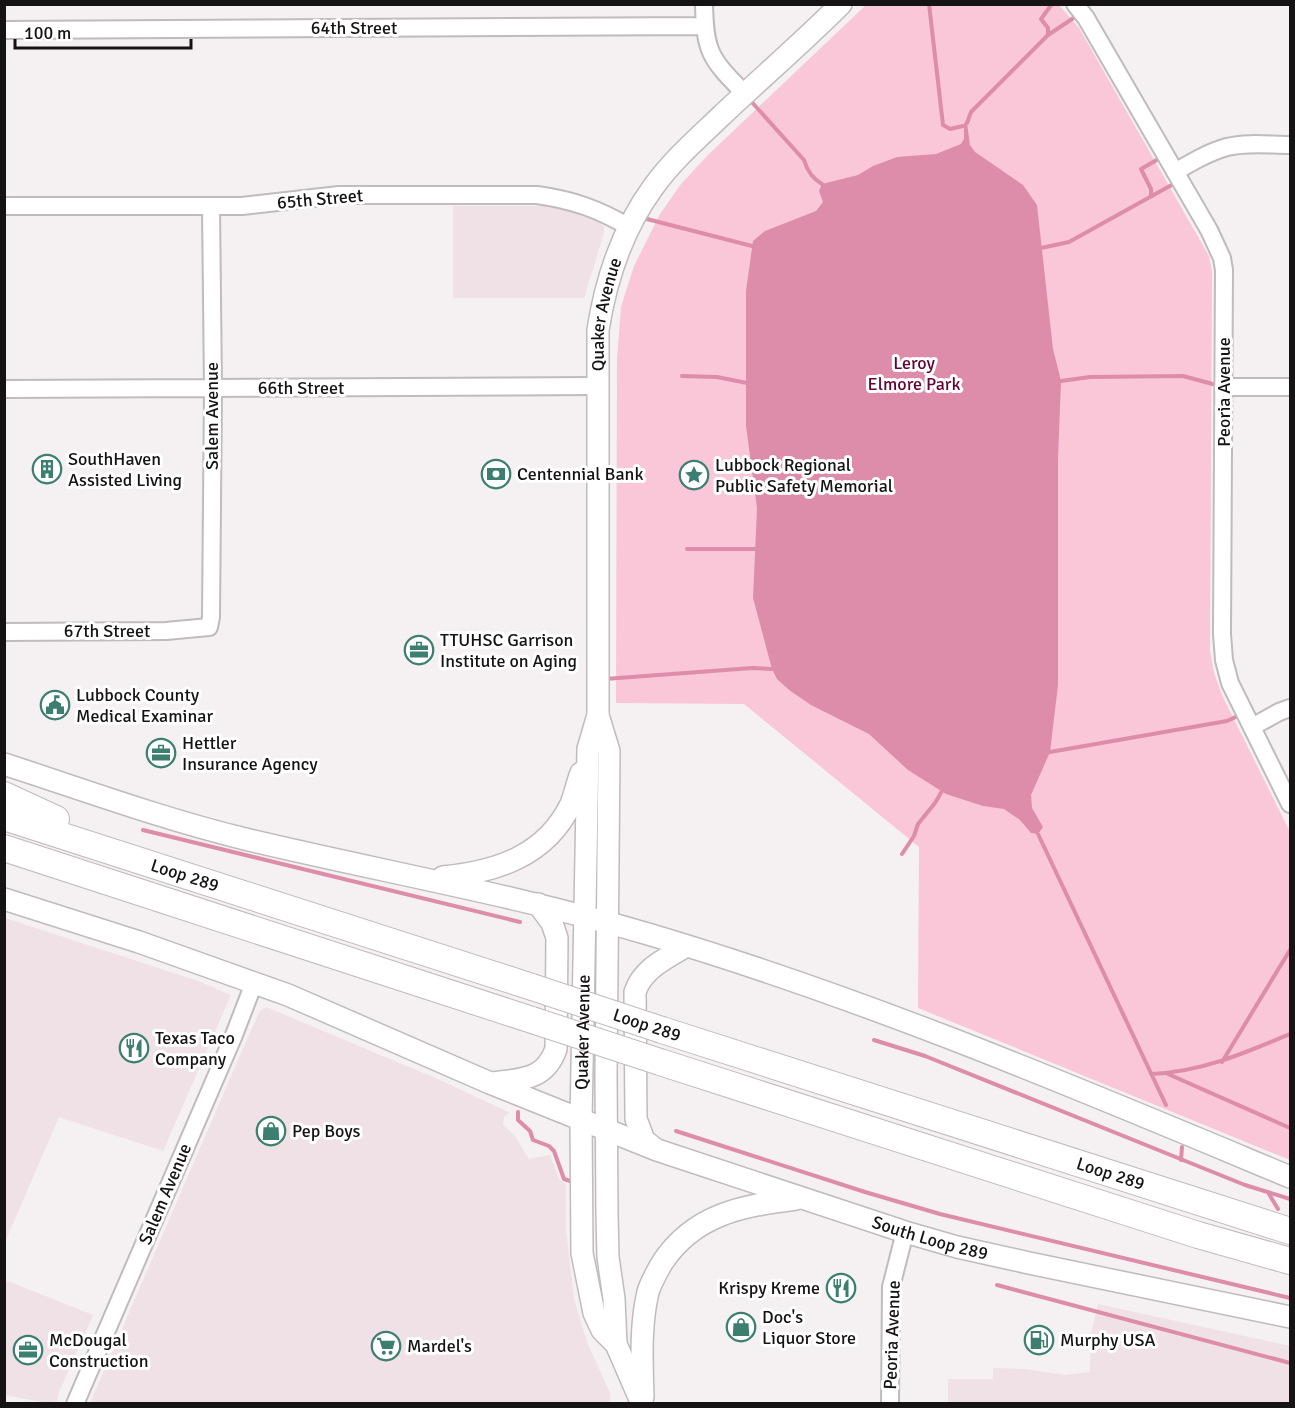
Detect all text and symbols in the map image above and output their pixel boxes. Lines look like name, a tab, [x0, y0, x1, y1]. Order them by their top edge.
scale bar	[15, 12, 190, 50]
street label: 64th Street	[311, 17, 397, 39]
text: 100 m	[24, 22, 71, 44]
street label: 65th Street	[276, 184, 364, 214]
street label: Quaker Avenue	[587, 255, 626, 371]
street label: Peoria Avenue	[1213, 337, 1235, 447]
park label: Leroy Elmore Park	[867, 352, 961, 395]
street label: Salem Avenue	[201, 362, 223, 470]
street label: 66th Street	[258, 377, 344, 399]
place label: SouthHaven Assisted Living	[68, 448, 182, 491]
building icon: SouthHaven Assisted Living	[31, 453, 63, 485]
place label: Lubbock Regional Public Safety Memorial	[715, 454, 893, 497]
bank icon: Centennial Bank	[480, 458, 512, 490]
place icon: Lubbock Regional Public Safety Memorial	[678, 459, 710, 491]
place label: Centennial Bank	[517, 463, 643, 485]
street label: 67th Street	[64, 620, 150, 642]
place label: TTUHSC Garrison Institute on Aging	[440, 629, 577, 672]
office icon: TTUHSC Garrison Institute on Aging	[403, 634, 435, 666]
place label: Lubbock County Medical Examinar	[76, 684, 213, 727]
public building icon: Lubbock County Medical Examinar	[39, 689, 71, 721]
place label: Hettler Insurance Agency	[182, 732, 318, 775]
office icon: Hettler Insurance Agency	[145, 737, 177, 769]
street label: Loop 289	[148, 854, 222, 896]
street label: Quaker Avenue	[571, 974, 595, 1090]
street label: Loop 289	[610, 1004, 684, 1046]
place label: Texas Taco Company	[155, 1027, 235, 1070]
restaurant icon: Texas Taco Company	[118, 1032, 150, 1064]
shop icon: Pep Boys	[255, 1115, 287, 1147]
place label: Pep Boys	[292, 1120, 361, 1142]
street label: Salem Avenue	[134, 1140, 196, 1248]
street label: Loop 289	[1074, 1152, 1147, 1195]
street label: South Loop 289	[869, 1211, 990, 1265]
restaurant icon: Krispy Kreme	[825, 1272, 857, 1304]
place label: Krispy Kreme	[718, 1277, 820, 1299]
street label: Peoria Avenue	[879, 1280, 905, 1390]
place label: Doc's Liquor Store	[762, 1306, 856, 1349]
shop icon: Doc's Liquor Store	[725, 1311, 757, 1343]
fuel station icon: Murphy USA	[1023, 1324, 1055, 1356]
place label: McDougal Construction	[49, 1329, 149, 1372]
place label: Murphy USA	[1060, 1329, 1155, 1351]
supermarket icon: Mardel's	[370, 1330, 402, 1362]
office icon: McDougal Construction	[12, 1334, 44, 1366]
place label: Mardel's	[407, 1335, 472, 1357]

